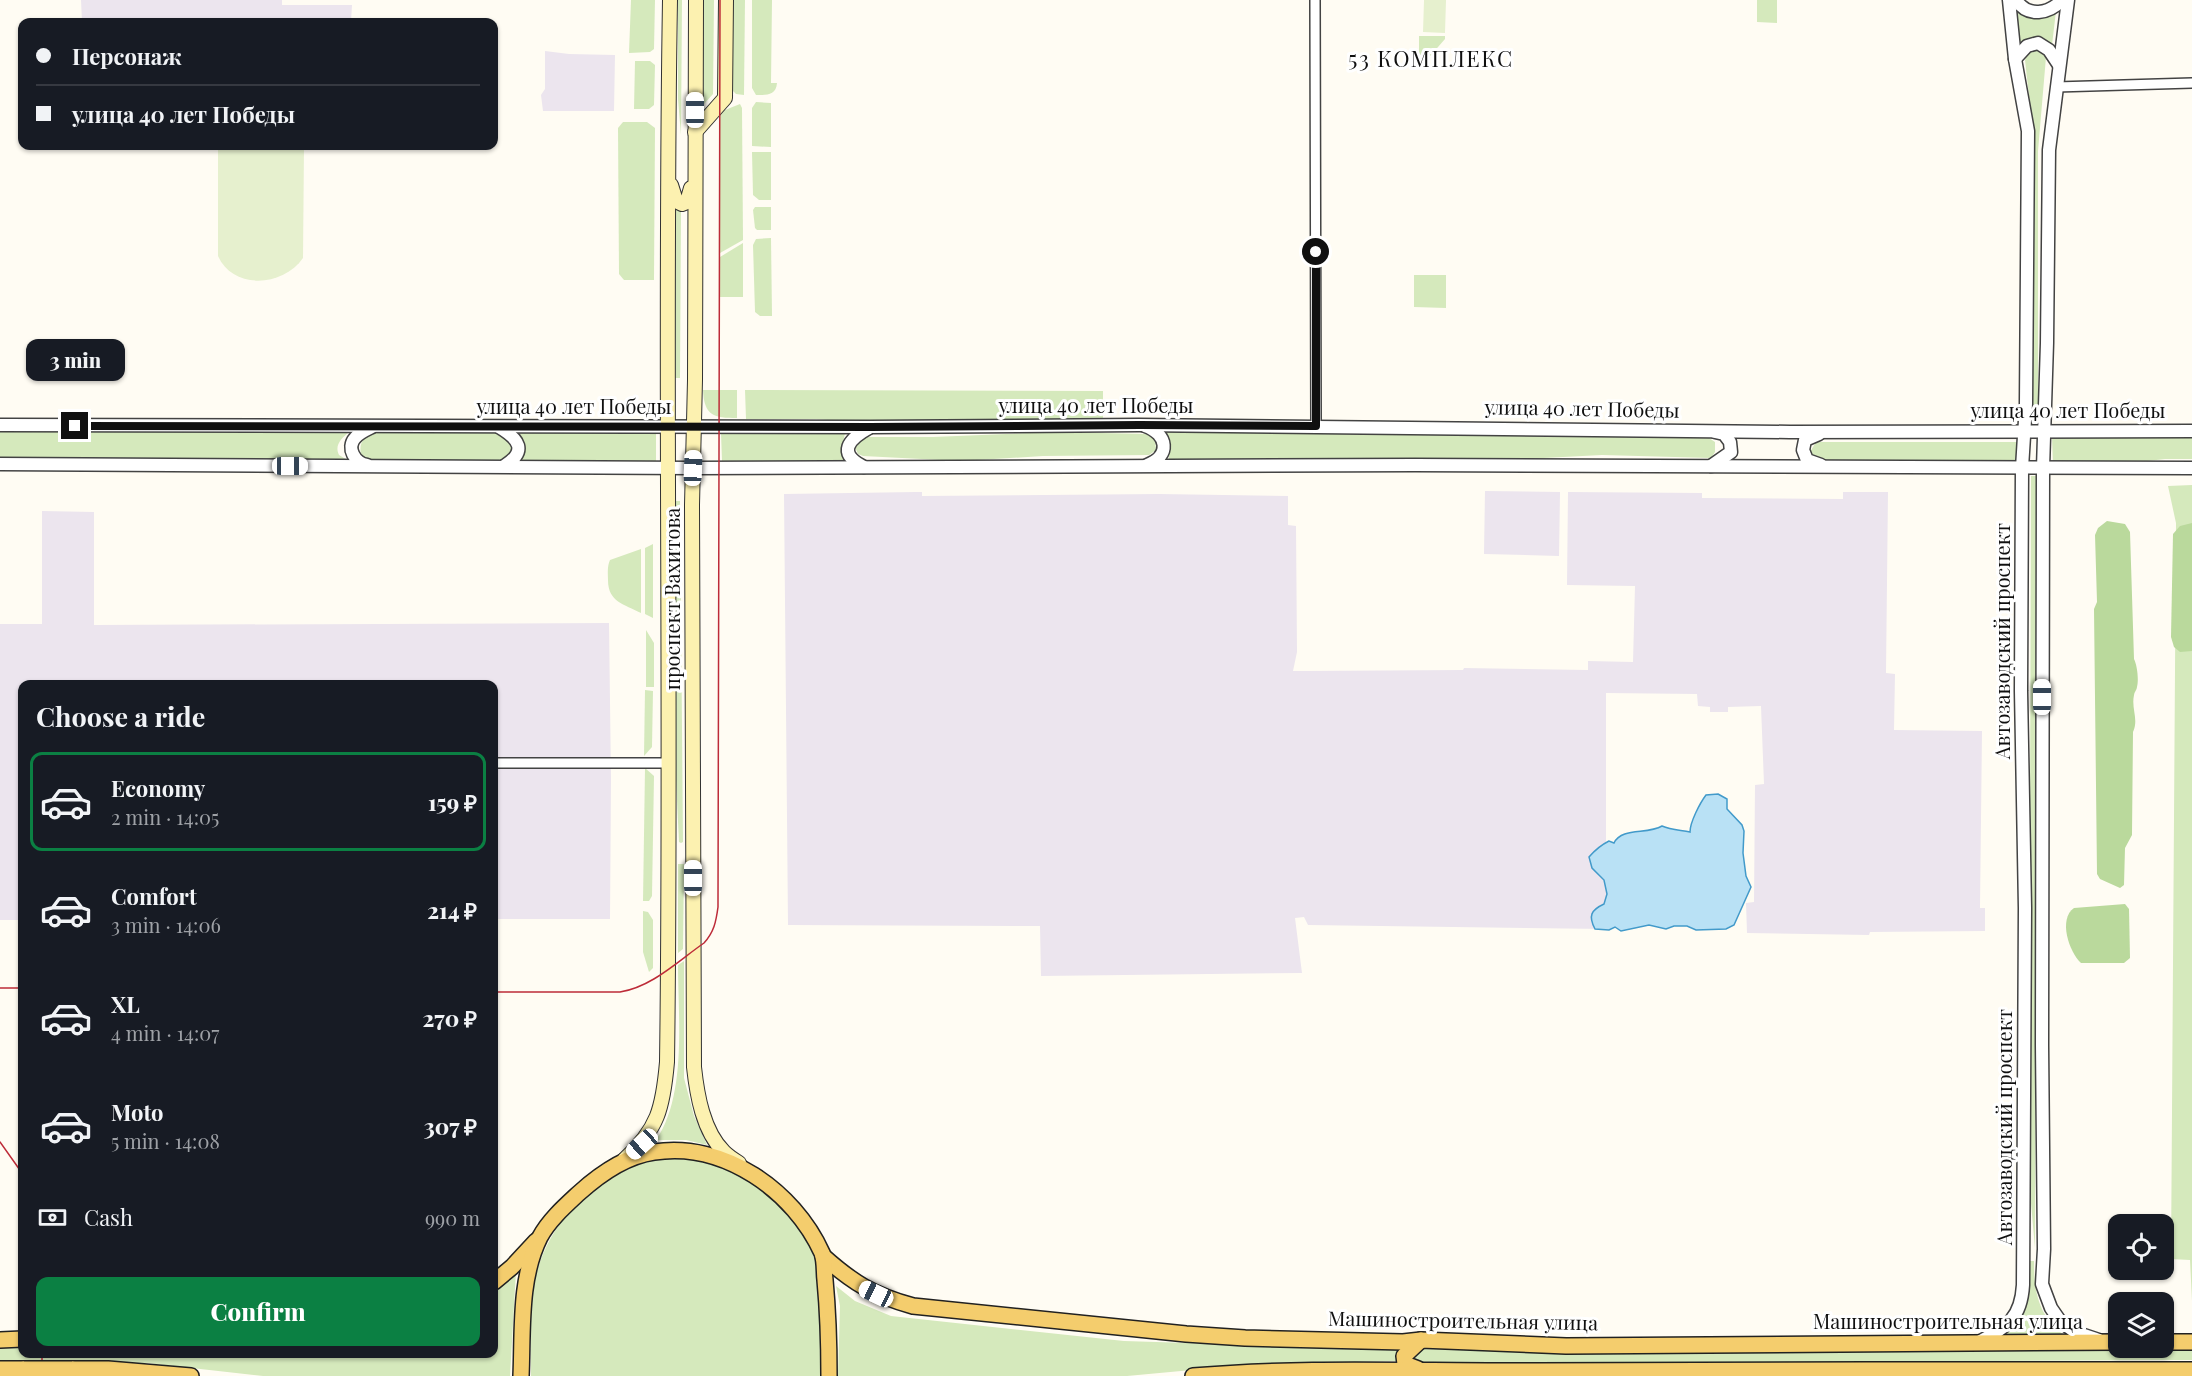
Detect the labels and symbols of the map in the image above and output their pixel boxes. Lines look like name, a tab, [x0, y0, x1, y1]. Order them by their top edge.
district label: 53 КОМПЛЕКС	[1348, 43, 1514, 73]
car	[686, 92, 704, 128]
route start	[1302, 238, 1329, 265]
callout: 3 min	[26, 339, 124, 381]
street label: улица 40 лет Победы	[998, 391, 1193, 418]
street label: улица 40 лет Победы	[476, 392, 671, 419]
street label: улица 40 лет Победы	[1483, 392, 1680, 423]
street label: улица 40 лет Победы	[1970, 396, 2165, 423]
route end	[61, 412, 88, 439]
car	[683, 450, 703, 486]
car	[272, 457, 308, 475]
street label: проспект Вахитова	[658, 508, 685, 690]
street label: Автозаводский проспект	[1988, 523, 2015, 760]
car	[2033, 679, 2051, 715]
car	[684, 860, 702, 896]
street label: Автозаводский проспект	[1990, 1009, 2017, 1246]
car	[623, 1125, 661, 1163]
car	[856, 1278, 896, 1310]
street label: Машиностроительная улица	[1328, 1304, 1598, 1335]
street label: Машиностроительная улица	[1813, 1307, 2083, 1334]

